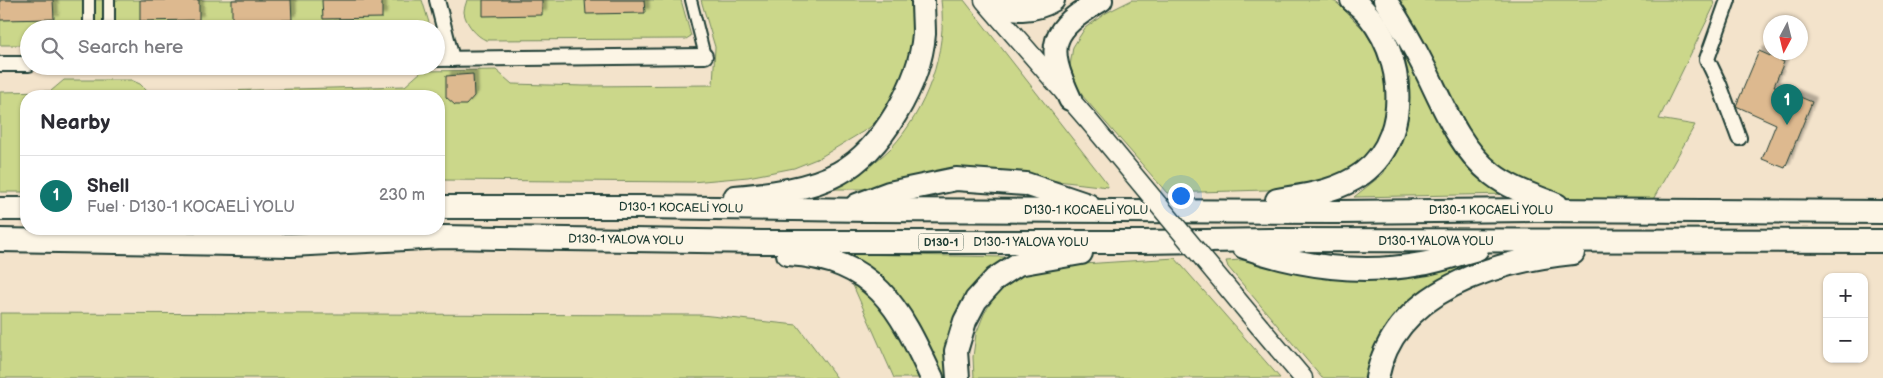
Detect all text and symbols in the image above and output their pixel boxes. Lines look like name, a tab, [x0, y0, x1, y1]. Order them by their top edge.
north arrow	[1763, 15, 1808, 60]
search box	[20, 20, 445, 75]
icon: search	[38, 34, 66, 62]
text: Search here	[78, 36, 183, 59]
pin: 1	[1771, 84, 1803, 125]
text: Nearby	[40, 110, 110, 135]
text: Shell	[87, 175, 129, 198]
your location	[1168, 183, 1194, 209]
text: 1	[53, 186, 59, 205]
text: 230 m	[379, 186, 425, 205]
text: Fuel · D130-1 KOCAELİ YOLU	[87, 198, 295, 217]
street label: D130-1 KOCAELİ YOLU	[619, 198, 743, 217]
street label: D130-1 KOCAELİ YOLU	[1024, 202, 1148, 218]
street label: D130-1 KOCAELİ YOLU	[1429, 202, 1553, 218]
street label: D130-1 YALOVA YOLU	[568, 231, 684, 249]
road number: D130-1	[918, 233, 964, 250]
street label: D130-1 YALOVA YOLU	[1378, 234, 1494, 249]
street label: D130-1 YALOVA YOLU	[973, 235, 1089, 250]
map controls	[1823, 273, 1868, 363]
button: +	[1823, 273, 1868, 318]
button: −	[1823, 318, 1868, 363]

